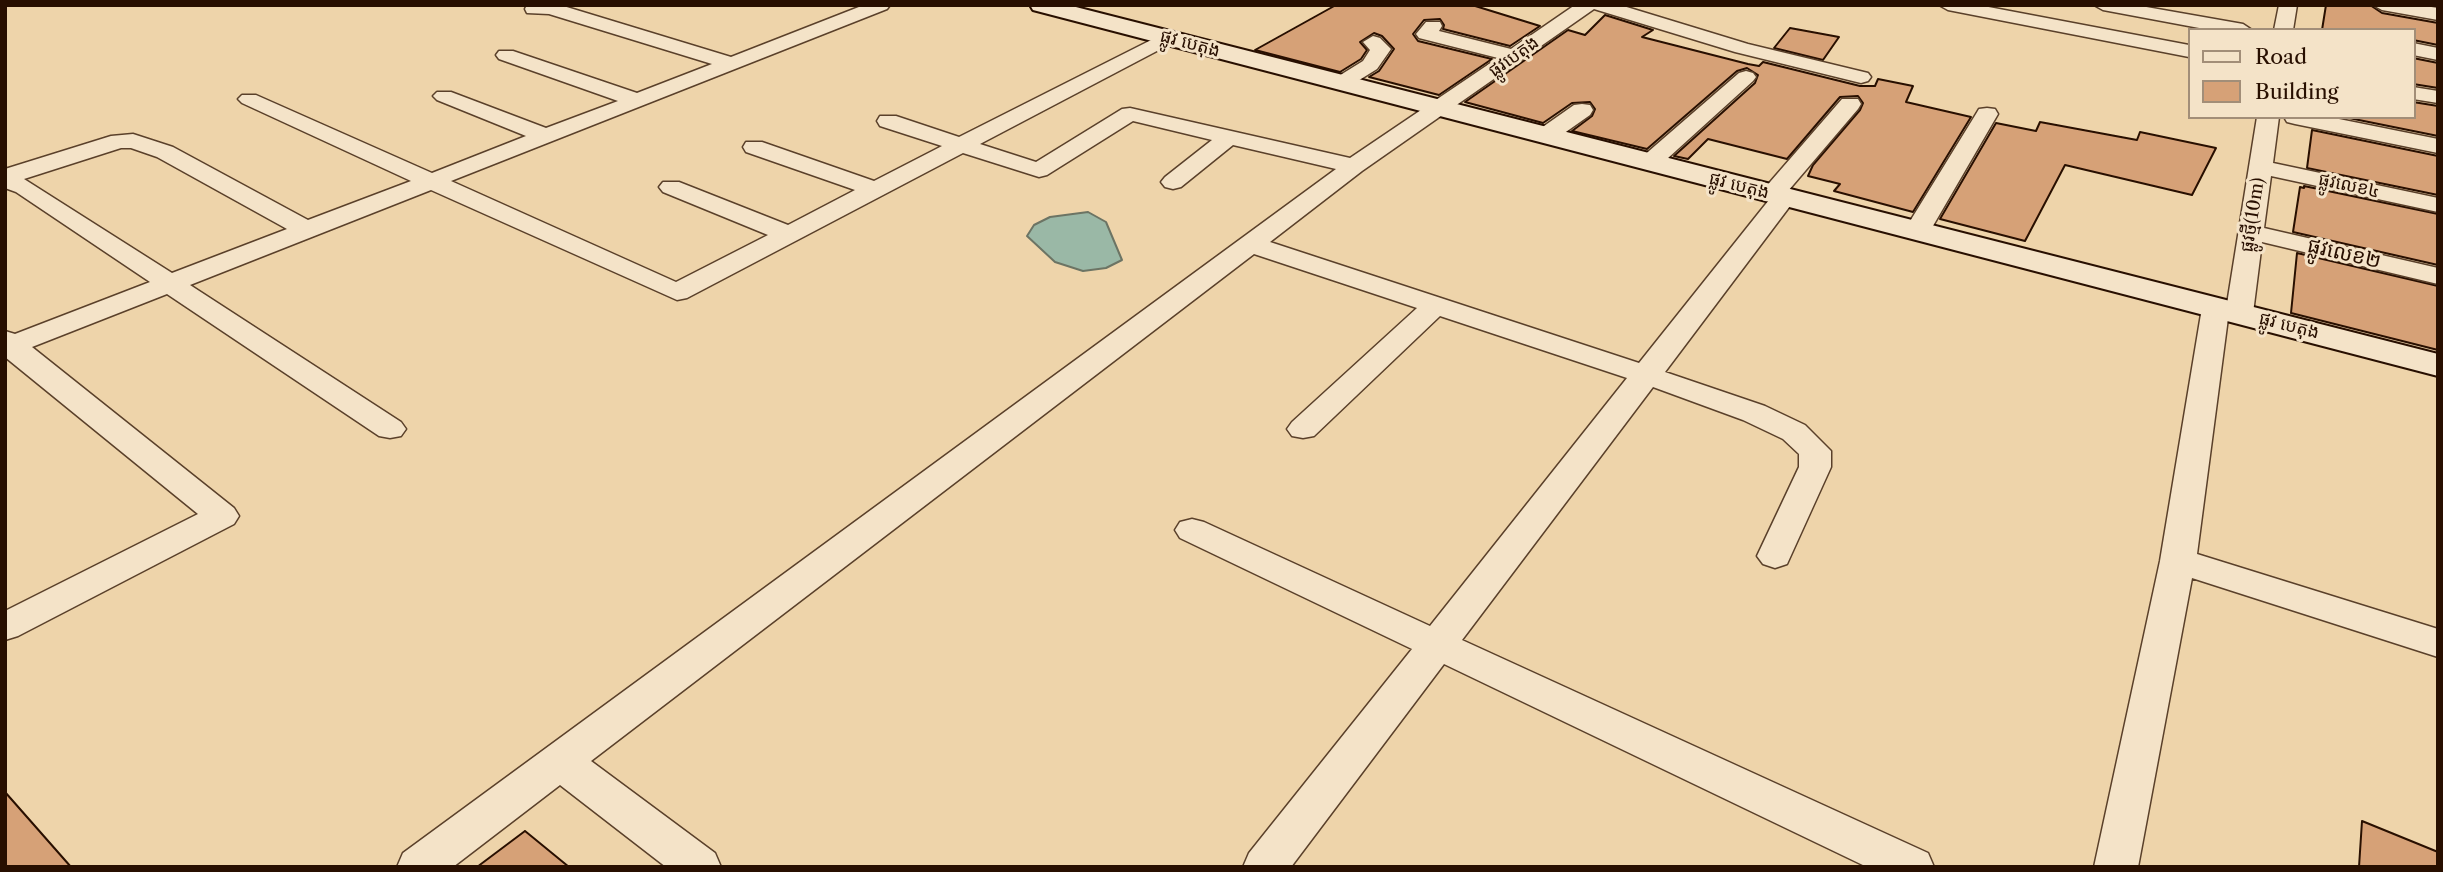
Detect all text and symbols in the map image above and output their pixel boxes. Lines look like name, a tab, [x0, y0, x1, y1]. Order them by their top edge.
street label: ផ្លូវ បេតុង	[1157, 26, 1223, 62]
legend	[2188, 28, 2415, 119]
street label: ផ្លូវបេតុង	[1485, 32, 1543, 82]
text: Road	[2255, 44, 2307, 69]
text: Building	[2255, 79, 2339, 104]
street label: ផ្លូវ បេតុង	[1707, 168, 1771, 204]
street label: ផ្លូវលេខ៤	[2316, 169, 2382, 203]
street label: ផ្លូវថ្មី(10m)	[2236, 176, 2270, 254]
street label: ផ្លូវលេខ២	[2305, 233, 2383, 275]
street label: ផ្លូវ បេតុង	[2257, 308, 2321, 344]

